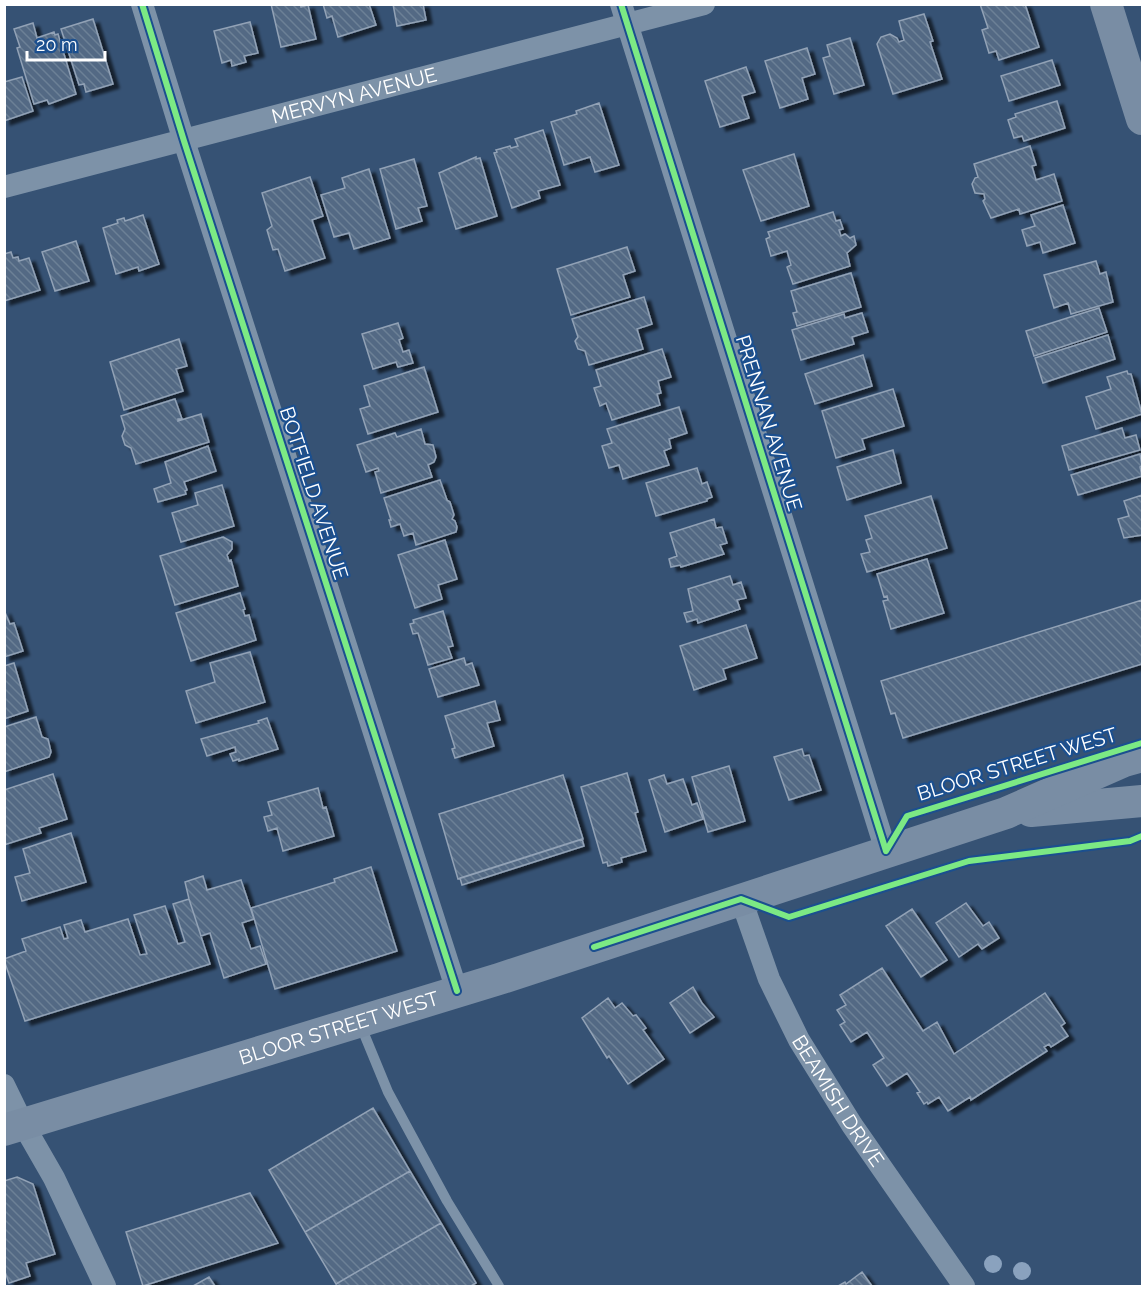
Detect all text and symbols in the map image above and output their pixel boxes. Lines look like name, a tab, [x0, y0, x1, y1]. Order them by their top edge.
scale bar	[27, 24, 105, 62]
text: 20 m	[36, 34, 78, 55]
street label: MERVYN AVENUE	[269, 62, 439, 129]
street label: PRENNAN AVENUE	[731, 332, 807, 514]
street label: BOTFIELD AVENUE	[275, 404, 353, 582]
street label: BLOOR STREET WEST	[914, 722, 1120, 806]
street label: BLOOR STREET WEST	[236, 986, 442, 1070]
street label: BEAMISH DRIVE	[787, 1031, 889, 1171]

